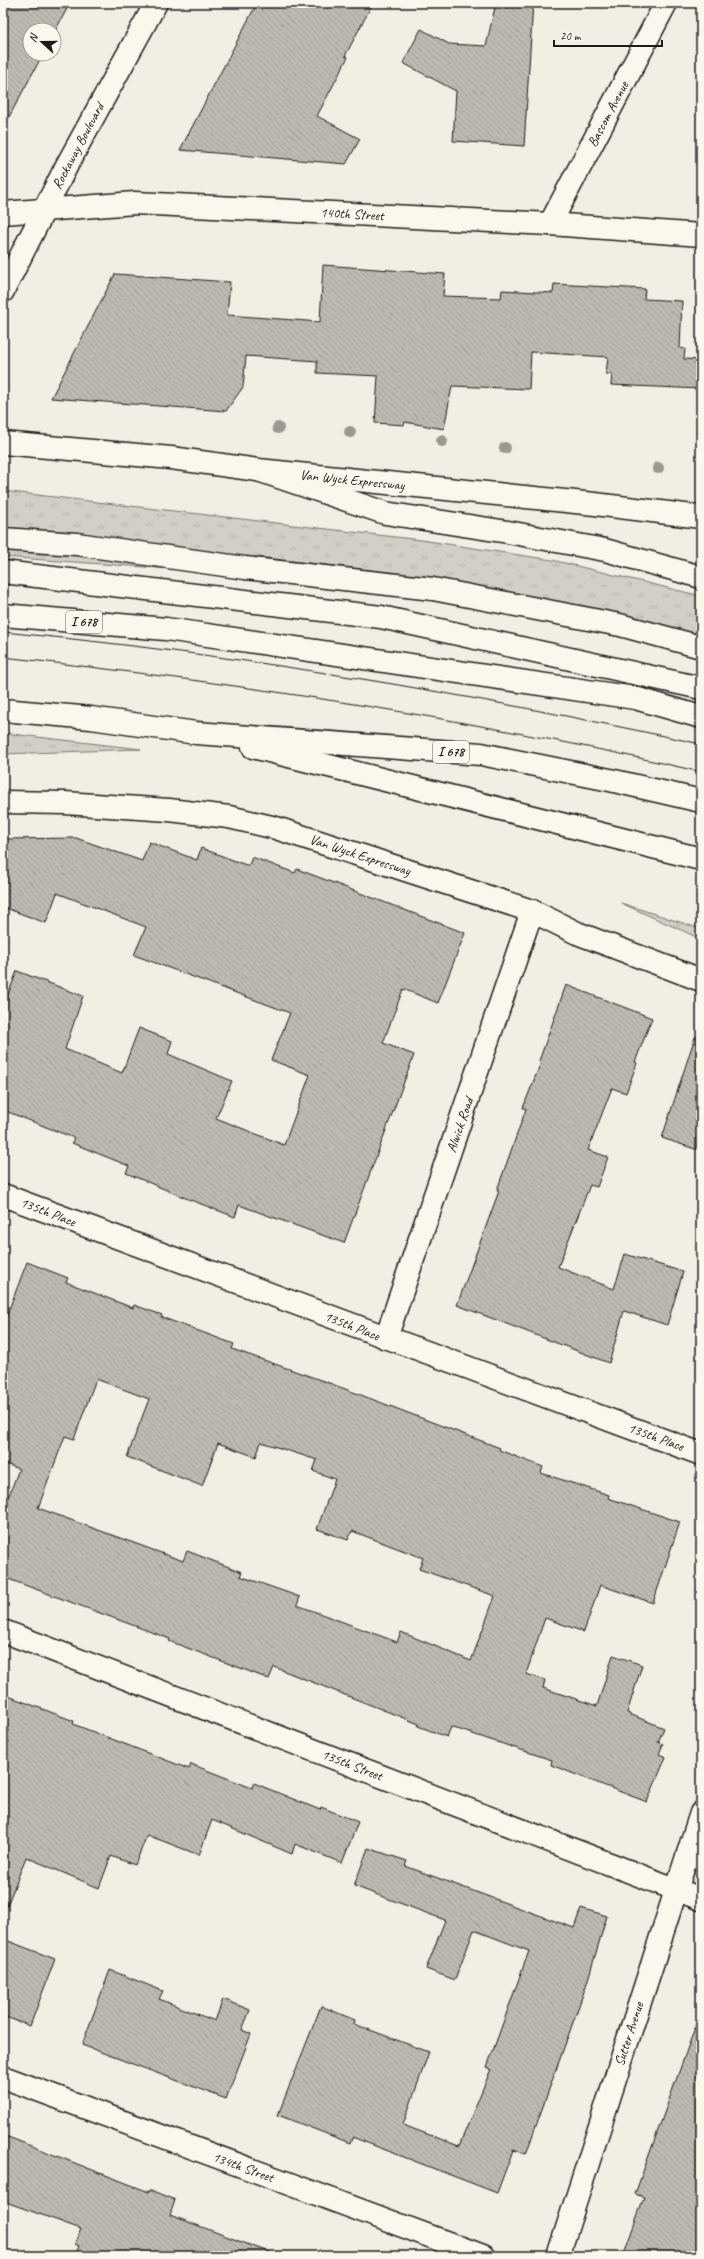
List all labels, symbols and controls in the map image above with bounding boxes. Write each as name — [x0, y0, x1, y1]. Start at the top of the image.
north arrow — [22, 22, 62, 62]
scale bar — [554, 22, 662, 48]
text: 20 m — [560, 28, 582, 44]
text: N — [25, 31, 41, 44]
street label: Bascom Avenue — [584, 77, 633, 150]
street label: Rockaway Boulevard — [48, 98, 109, 192]
street label: 140th Street — [320, 204, 386, 224]
street label: Van Wyck Expressway — [299, 466, 406, 494]
road number: I 678 — [66, 611, 102, 633]
road number: I 678 — [433, 741, 469, 763]
street label: Van Wyck Expressway — [308, 831, 414, 880]
street label: Alwick Road — [443, 1093, 478, 1155]
street label: 135th Place — [18, 1194, 79, 1231]
street label: 135th Place — [322, 1308, 383, 1345]
street label: 135th Place — [626, 1419, 687, 1455]
street label: 135th Street — [319, 1746, 386, 1785]
street label: Sutter Avenue — [611, 1999, 648, 2068]
street label: 134th Street — [210, 2148, 277, 2186]

